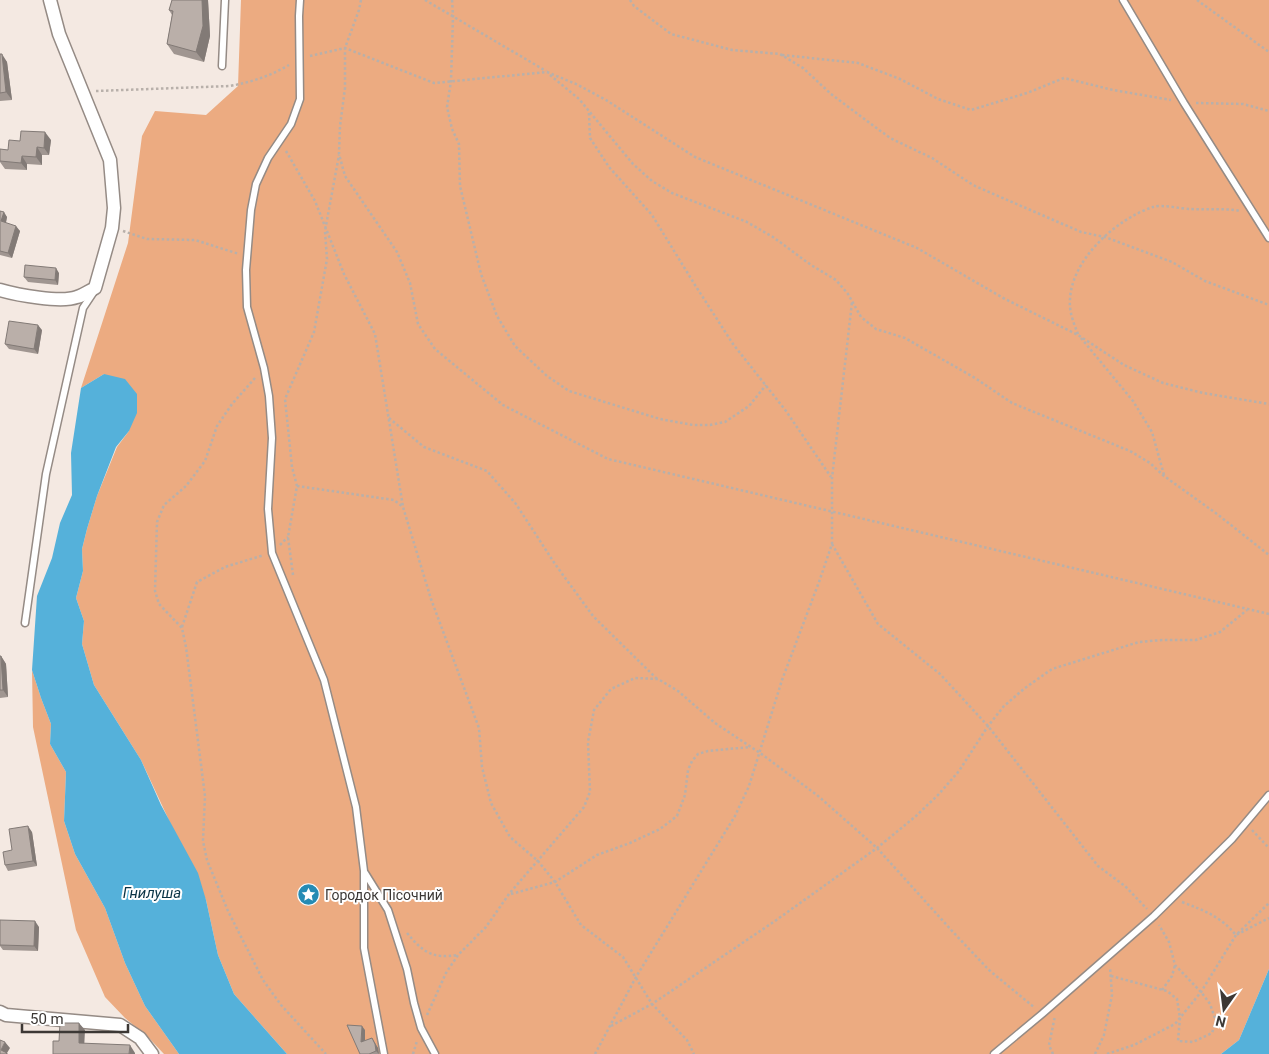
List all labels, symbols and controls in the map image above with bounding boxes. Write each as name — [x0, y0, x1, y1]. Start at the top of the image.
place icon: Городок Пісочний — [297, 883, 321, 907]
water label: Гнилуша — [123, 884, 181, 902]
place label: Городок Пісочний — [325, 887, 443, 903]
north arrow — [1199, 984, 1249, 1034]
scale bar — [22, 1002, 129, 1034]
text: 50 m — [30, 1010, 64, 1028]
text: N — [1214, 1013, 1228, 1031]

